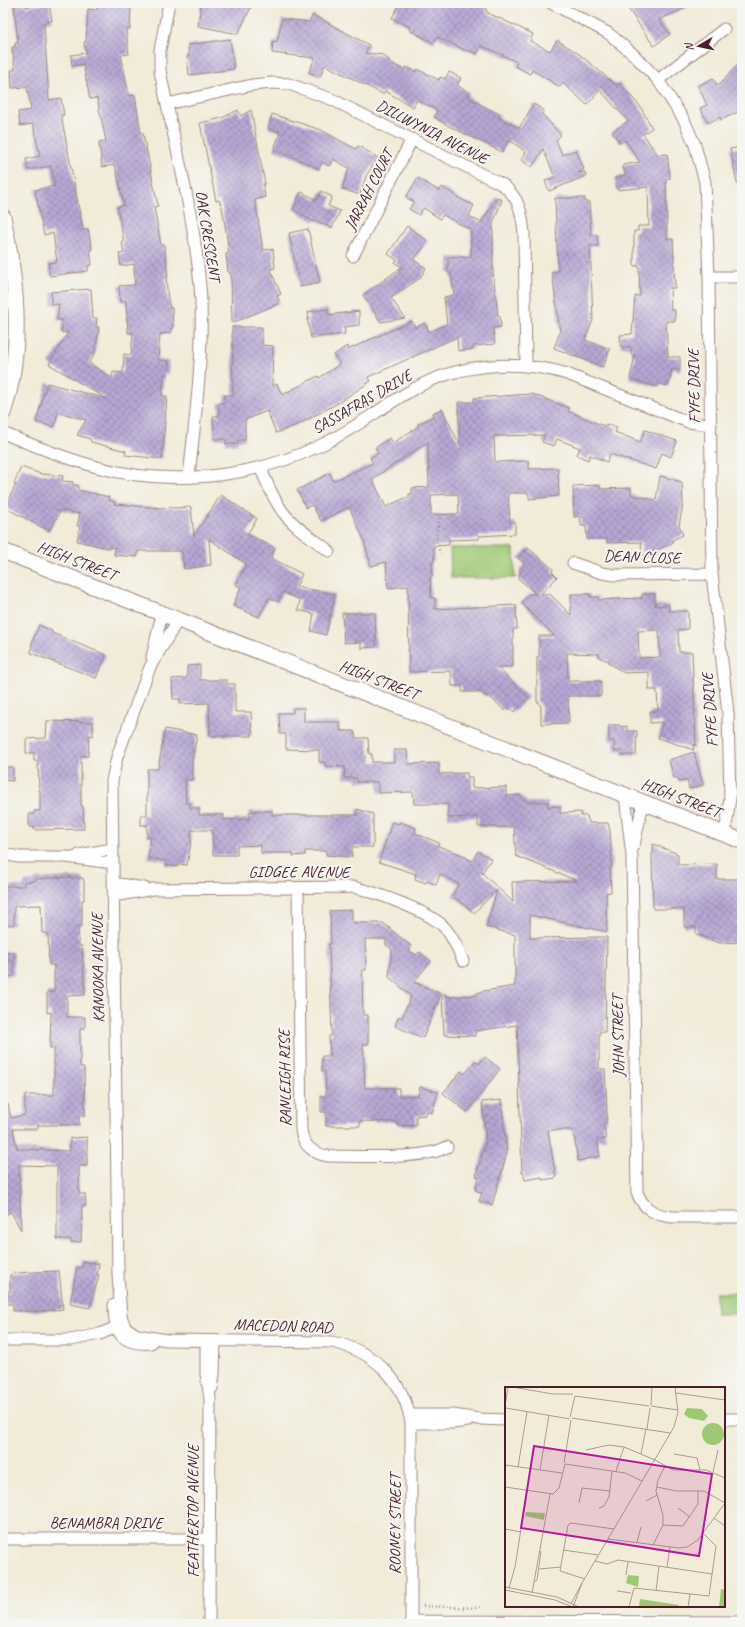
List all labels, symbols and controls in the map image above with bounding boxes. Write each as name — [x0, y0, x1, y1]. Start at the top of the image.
north arrow — [679, 26, 719, 66]
text: N — [681, 41, 697, 52]
street label: DILLWYNIA AVENUE — [373, 95, 494, 170]
street label: JARRAH COURT — [340, 143, 399, 234]
street label: OAK CRESCENT — [191, 189, 226, 286]
street label: FYFE DRIVE — [683, 346, 705, 423]
street label: SASSAFRAS DRIVE — [309, 364, 417, 439]
street label: HIGH STREET — [35, 537, 123, 587]
street label: DEAN CLOSE — [603, 546, 683, 568]
street label: HIGH STREET — [337, 656, 425, 706]
street label: FYFE DRIVE — [697, 670, 723, 748]
street label: HIGH STREET — [639, 774, 727, 824]
street label: GIDGEE AVENUE — [249, 862, 352, 882]
street label: KANOOKA AVENUE — [87, 911, 109, 1023]
street label: JOHN STREET — [607, 991, 629, 1078]
street label: RANLEIGH RISE — [274, 1027, 296, 1127]
street label: MACEDON ROAD — [233, 1314, 335, 1338]
inset map — [505, 1387, 725, 1607]
street label: FEATHERTOP AVENUE — [183, 1442, 203, 1577]
street label: ROONEY STREET — [385, 1470, 405, 1574]
street label: BENAMBRA DRIVE — [49, 1513, 165, 1533]

